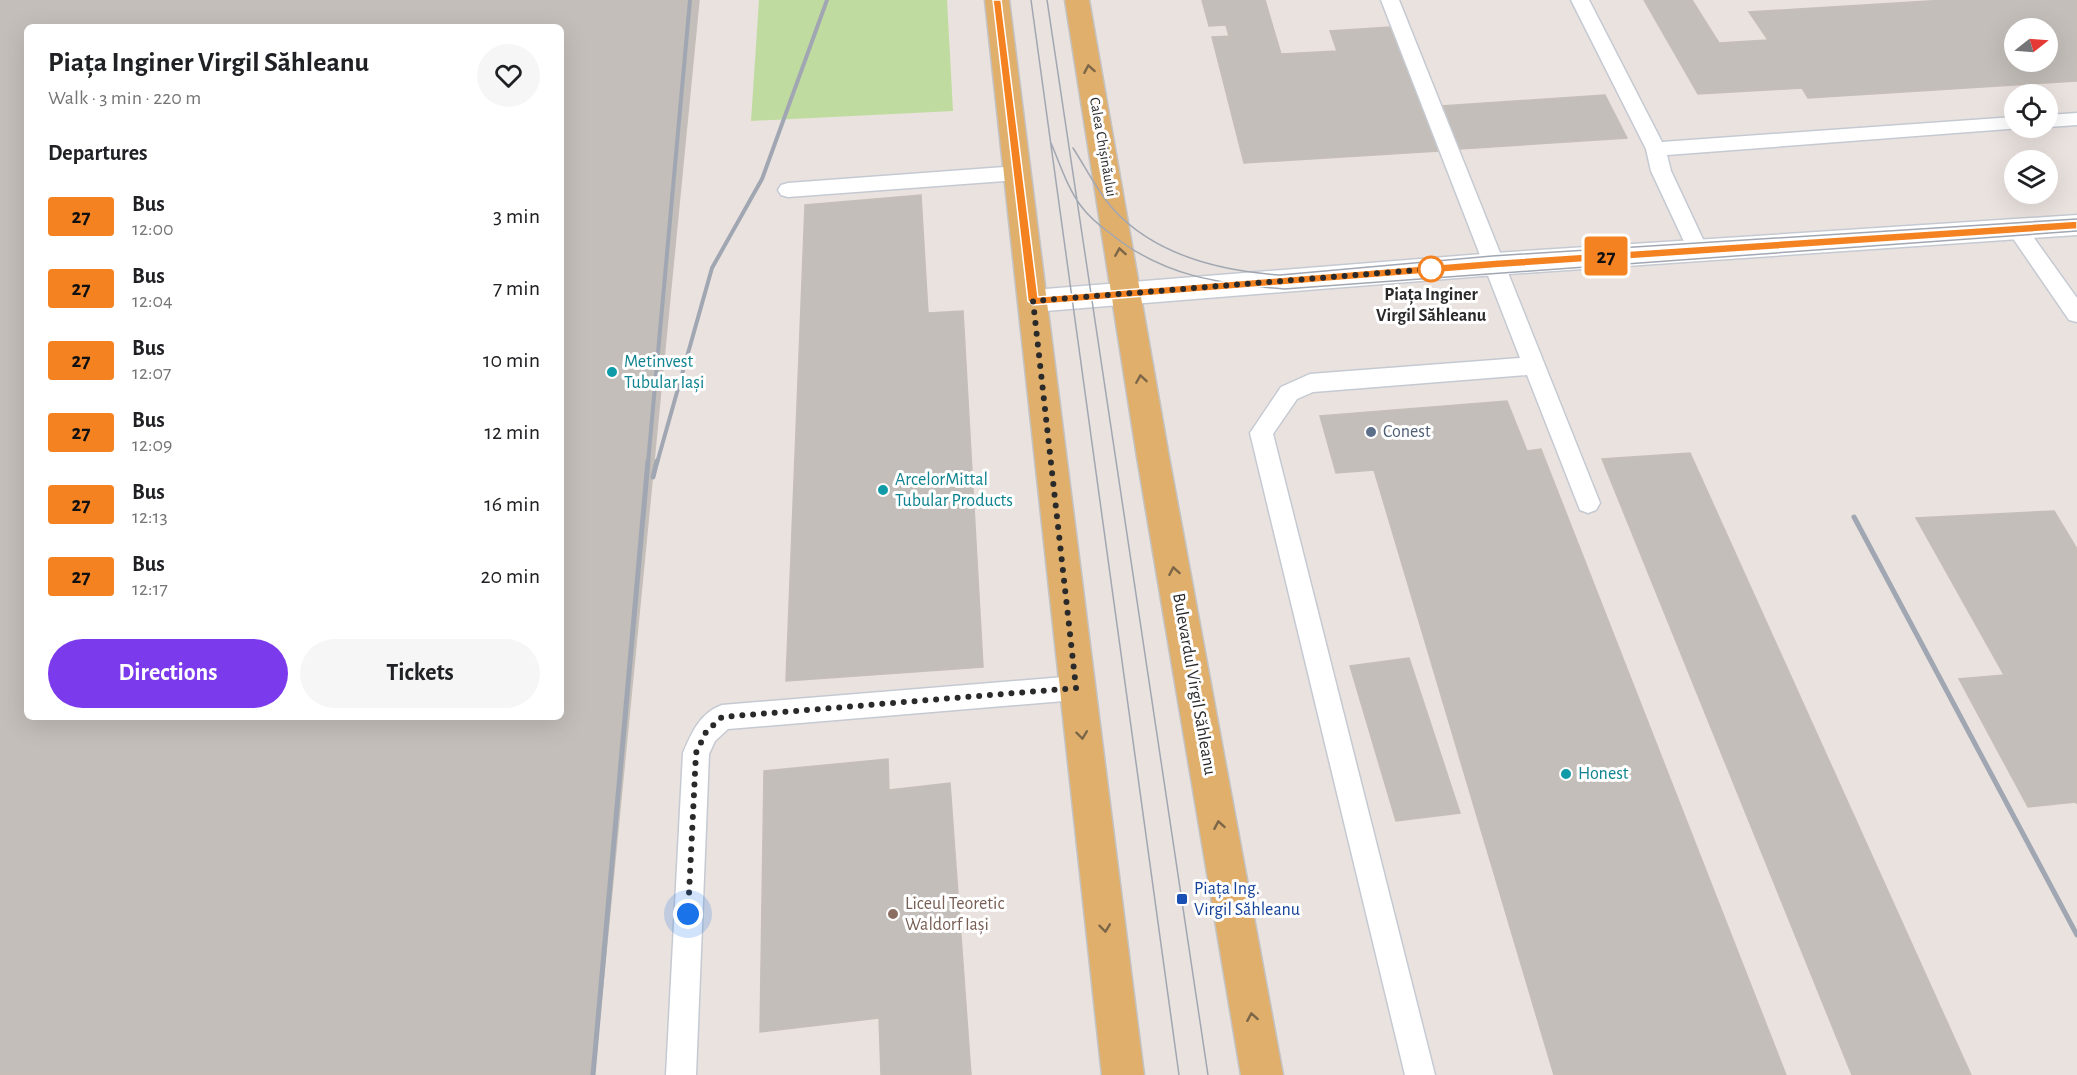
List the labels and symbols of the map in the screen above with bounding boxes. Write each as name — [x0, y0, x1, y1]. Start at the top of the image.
north arrow — [2004, 18, 2058, 72]
one-way arrow — [1084, 64, 1096, 74]
street label: Calea Chișinăului — [1086, 96, 1119, 198]
line badge: 27 — [1579, 236, 1633, 276]
one-way arrow — [1115, 247, 1127, 256]
marker: Piața Inginer Virgil Săhleanu — [1418, 256, 1444, 282]
place label: Piața Inginer Virgil Săhleanu — [1376, 286, 1487, 325]
place label: Metinvest Tubular Iași — [624, 353, 704, 393]
marker: Metinvest Tubular Iași — [605, 365, 619, 379]
one-way arrow — [1135, 374, 1147, 384]
place label: Conest — [1383, 423, 1431, 441]
marker: Conest — [1364, 425, 1378, 439]
place label: ArcelorMittal Tubular Products — [895, 471, 1013, 510]
marker: ArcelorMittal Tubular Products — [876, 483, 890, 497]
one-way arrow — [1168, 566, 1181, 576]
street label: Bulevardul Virgil Săhleanu — [1169, 591, 1219, 777]
one-way arrow — [1075, 730, 1087, 739]
place label: Honest — [1578, 765, 1629, 783]
marker: Honest — [1559, 767, 1573, 781]
one-way arrow — [1214, 820, 1226, 830]
place label: Piața Ing. Virgil Săhleanu — [1194, 880, 1300, 919]
marker: Piața Ing. Virgil Săhleanu — [1175, 892, 1189, 906]
place label: Liceul Teoretic Waldorf Iași — [905, 895, 1004, 935]
your location — [673, 899, 703, 929]
marker: Liceul Teoretic Waldorf Iași — [886, 907, 900, 921]
one-way arrow — [1098, 924, 1111, 933]
one-way arrow — [1246, 1013, 1259, 1023]

